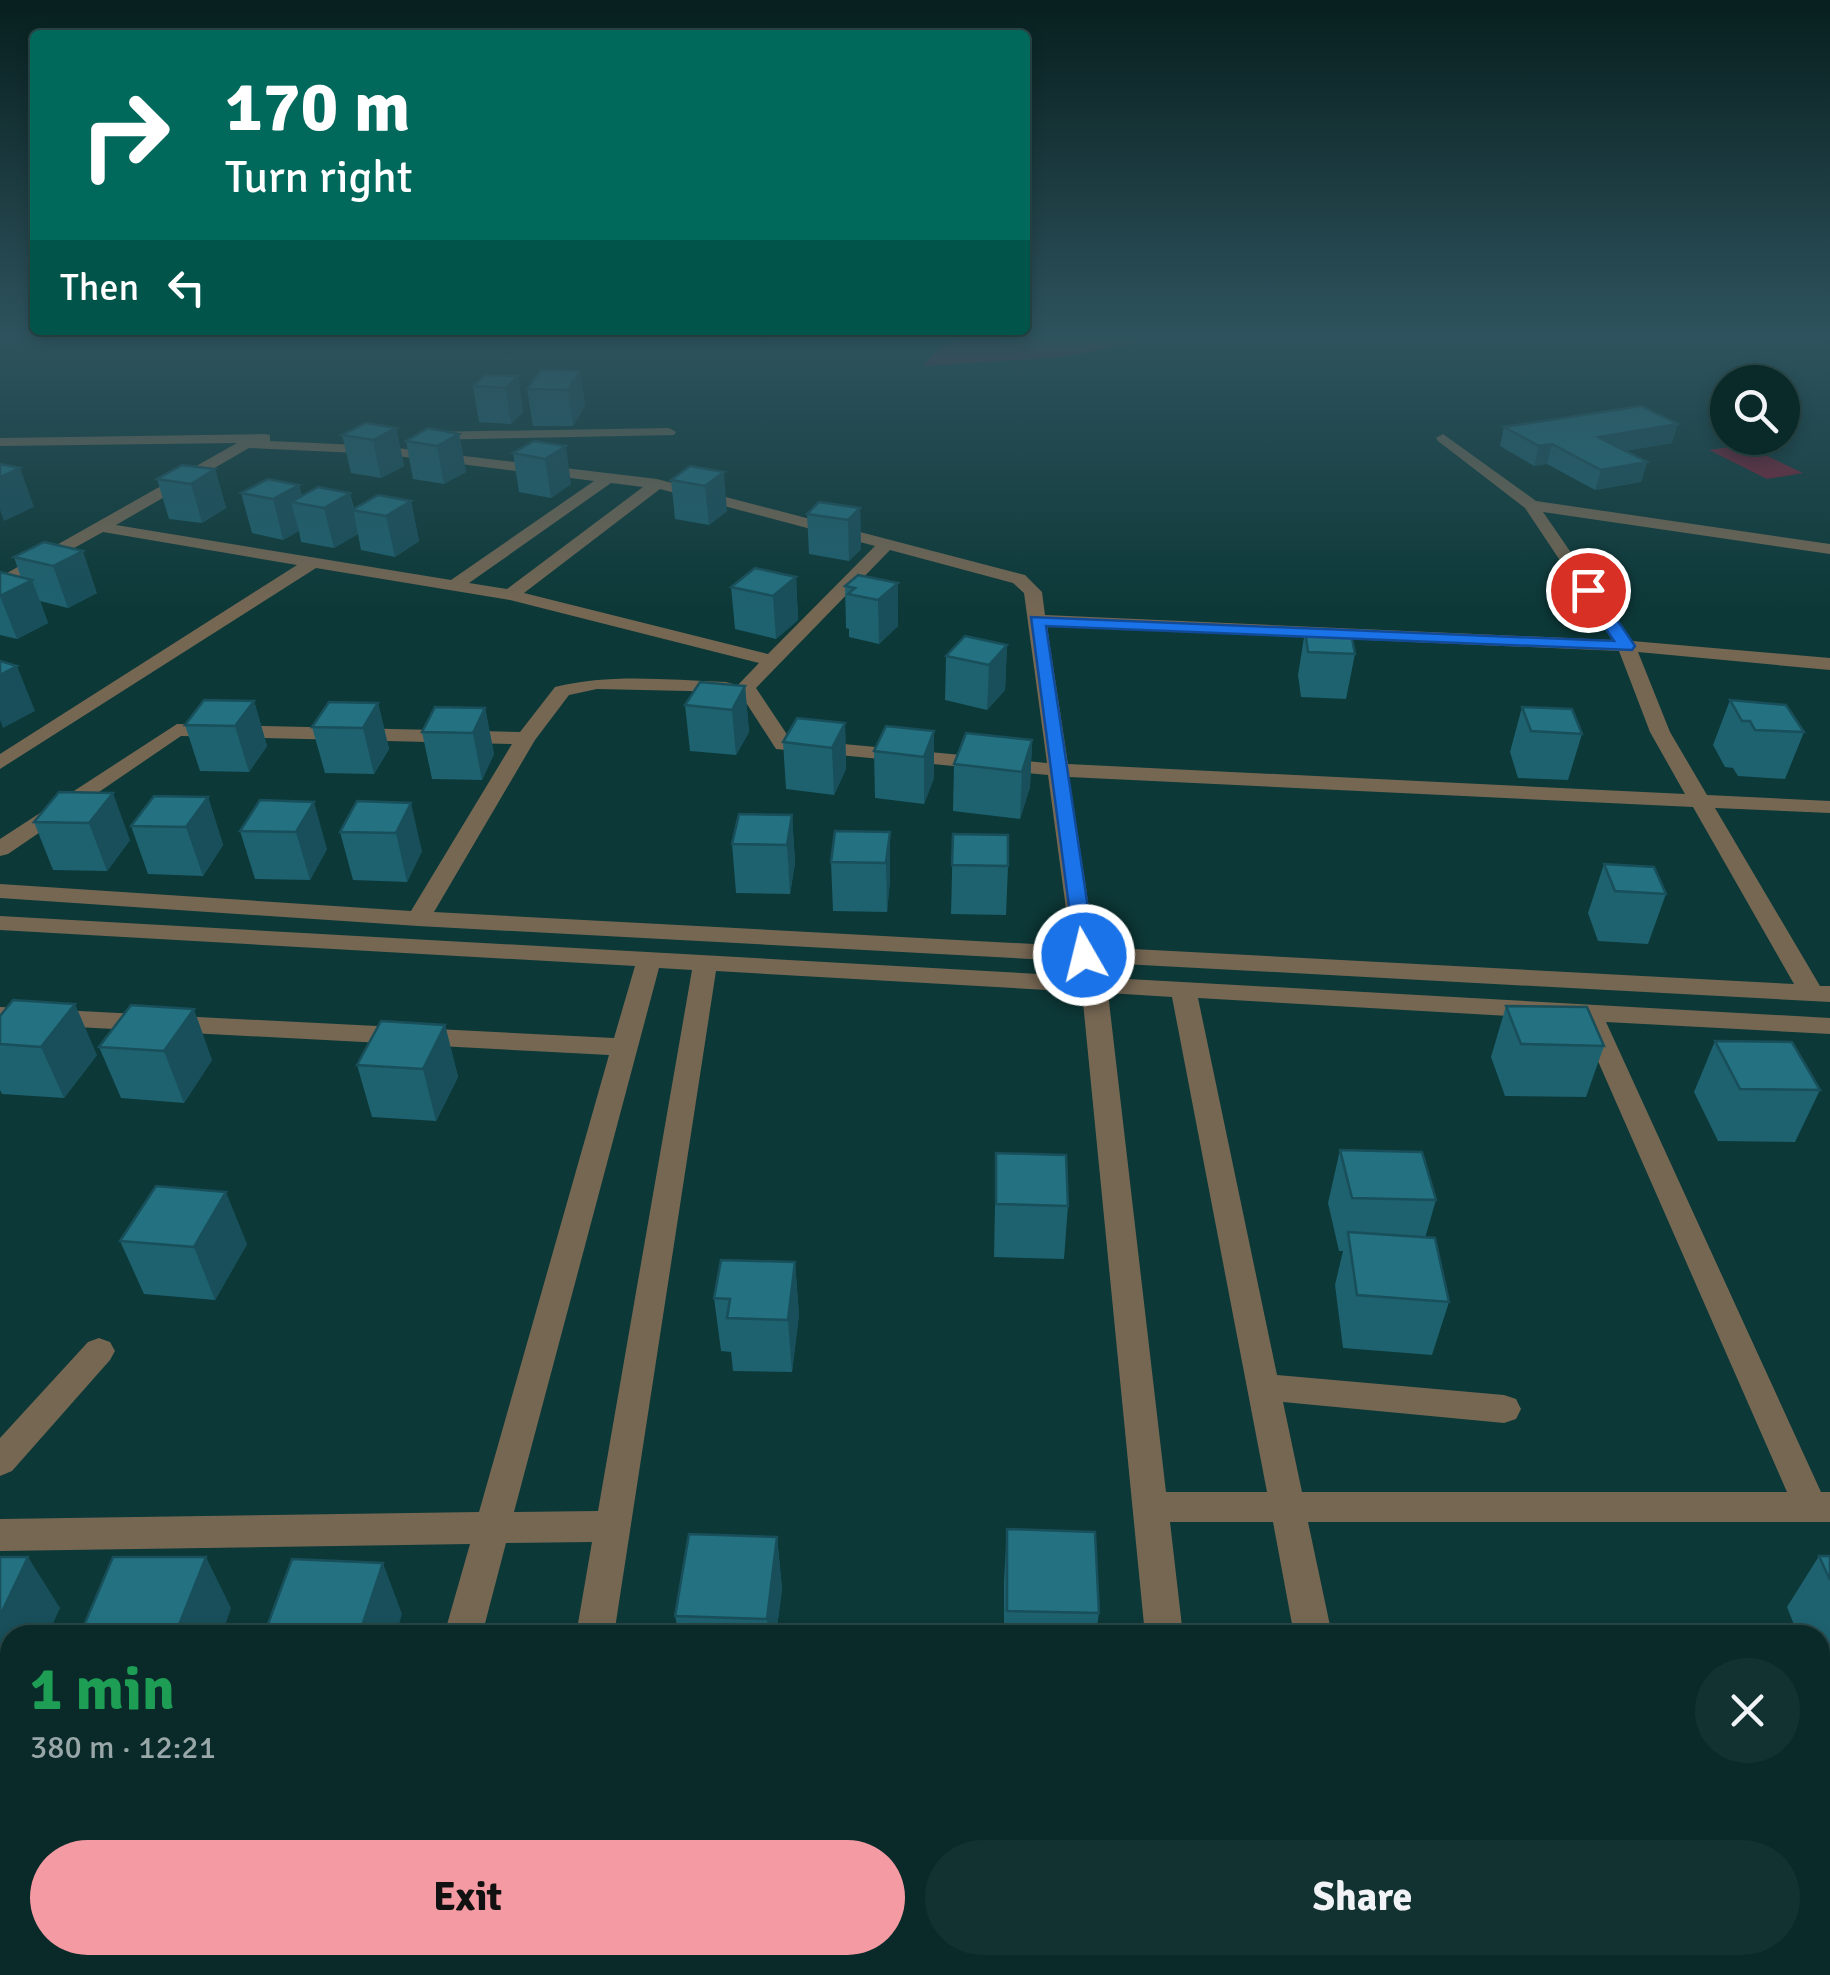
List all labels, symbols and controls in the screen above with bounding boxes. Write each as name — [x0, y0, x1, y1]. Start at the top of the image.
text: 170 m — [225, 64, 410, 150]
icon: right — [60, 70, 190, 200]
text: Turn right — [225, 150, 413, 205]
icon: left — [159, 260, 214, 315]
text: Then — [60, 264, 139, 311]
map controls — [1710, 365, 1800, 455]
button: search — [1710, 365, 1800, 455]
pin — [1546, 548, 1631, 633]
icon: arrive — [1561, 563, 1616, 618]
position arrow — [1032, 903, 1136, 1007]
text: 1 min — [30, 1653, 175, 1727]
button: close — [1695, 1658, 1800, 1763]
text: 380 m · 12:21 — [30, 1728, 216, 1767]
button: Exit — [30, 1840, 905, 1955]
button: Share — [925, 1840, 1800, 1955]

